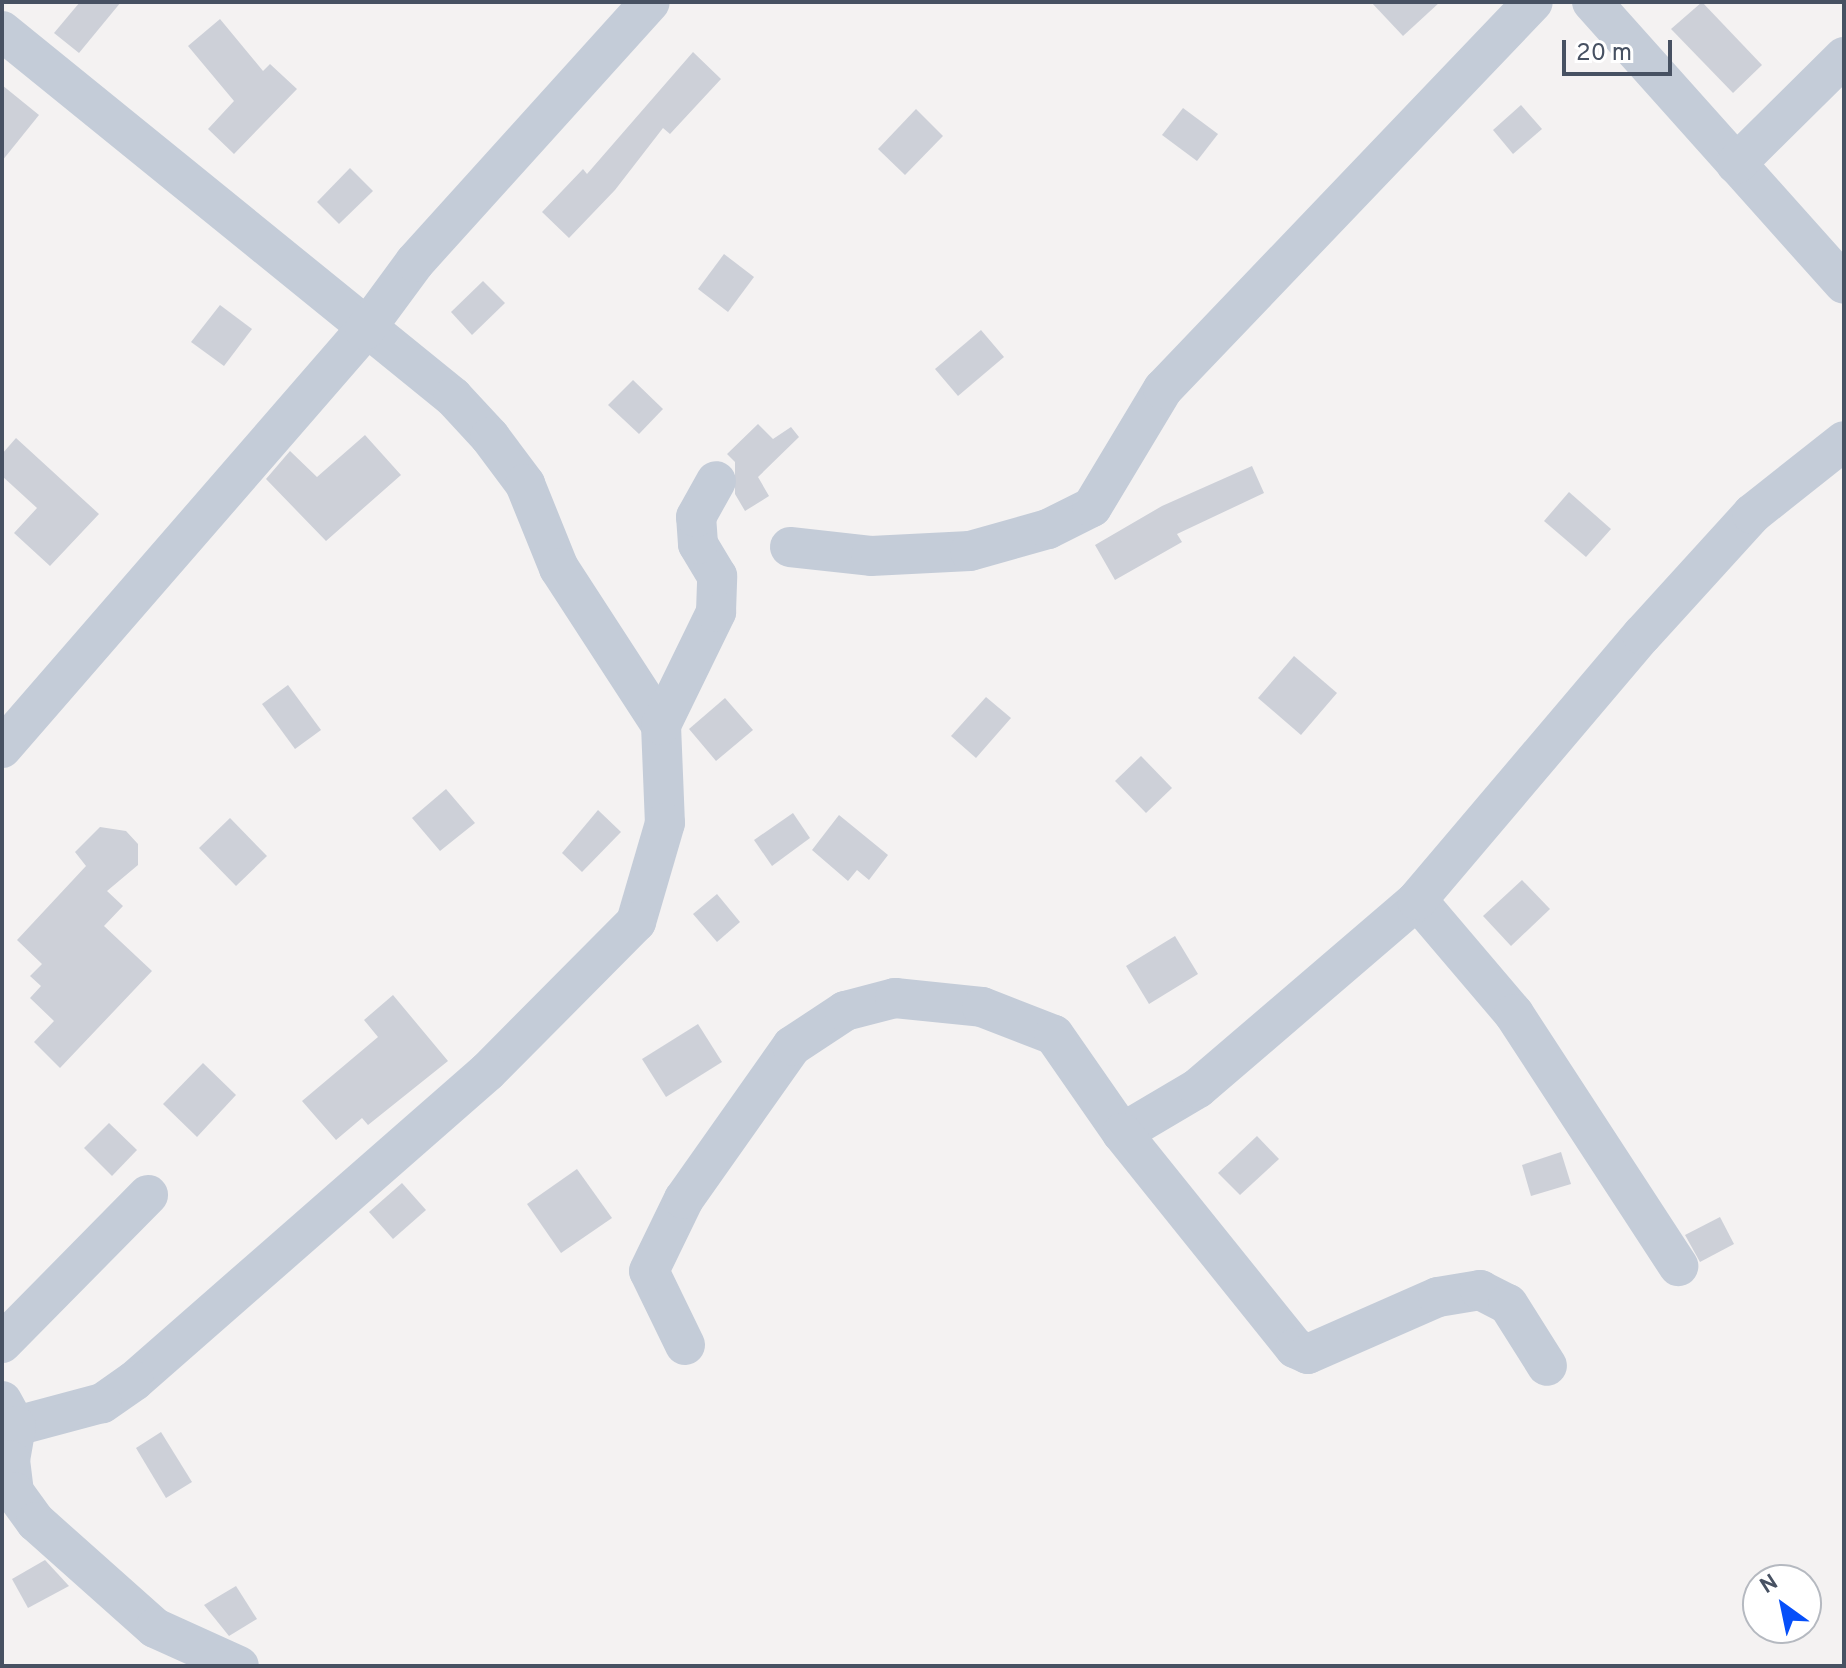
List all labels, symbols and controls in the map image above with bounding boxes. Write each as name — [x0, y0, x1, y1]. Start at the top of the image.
scale bar — [1566, 24, 1676, 74]
text: 20 m — [1576, 39, 1632, 69]
north arrow — [1742, 1564, 1822, 1644]
text: N — [1756, 1570, 1784, 1601]

